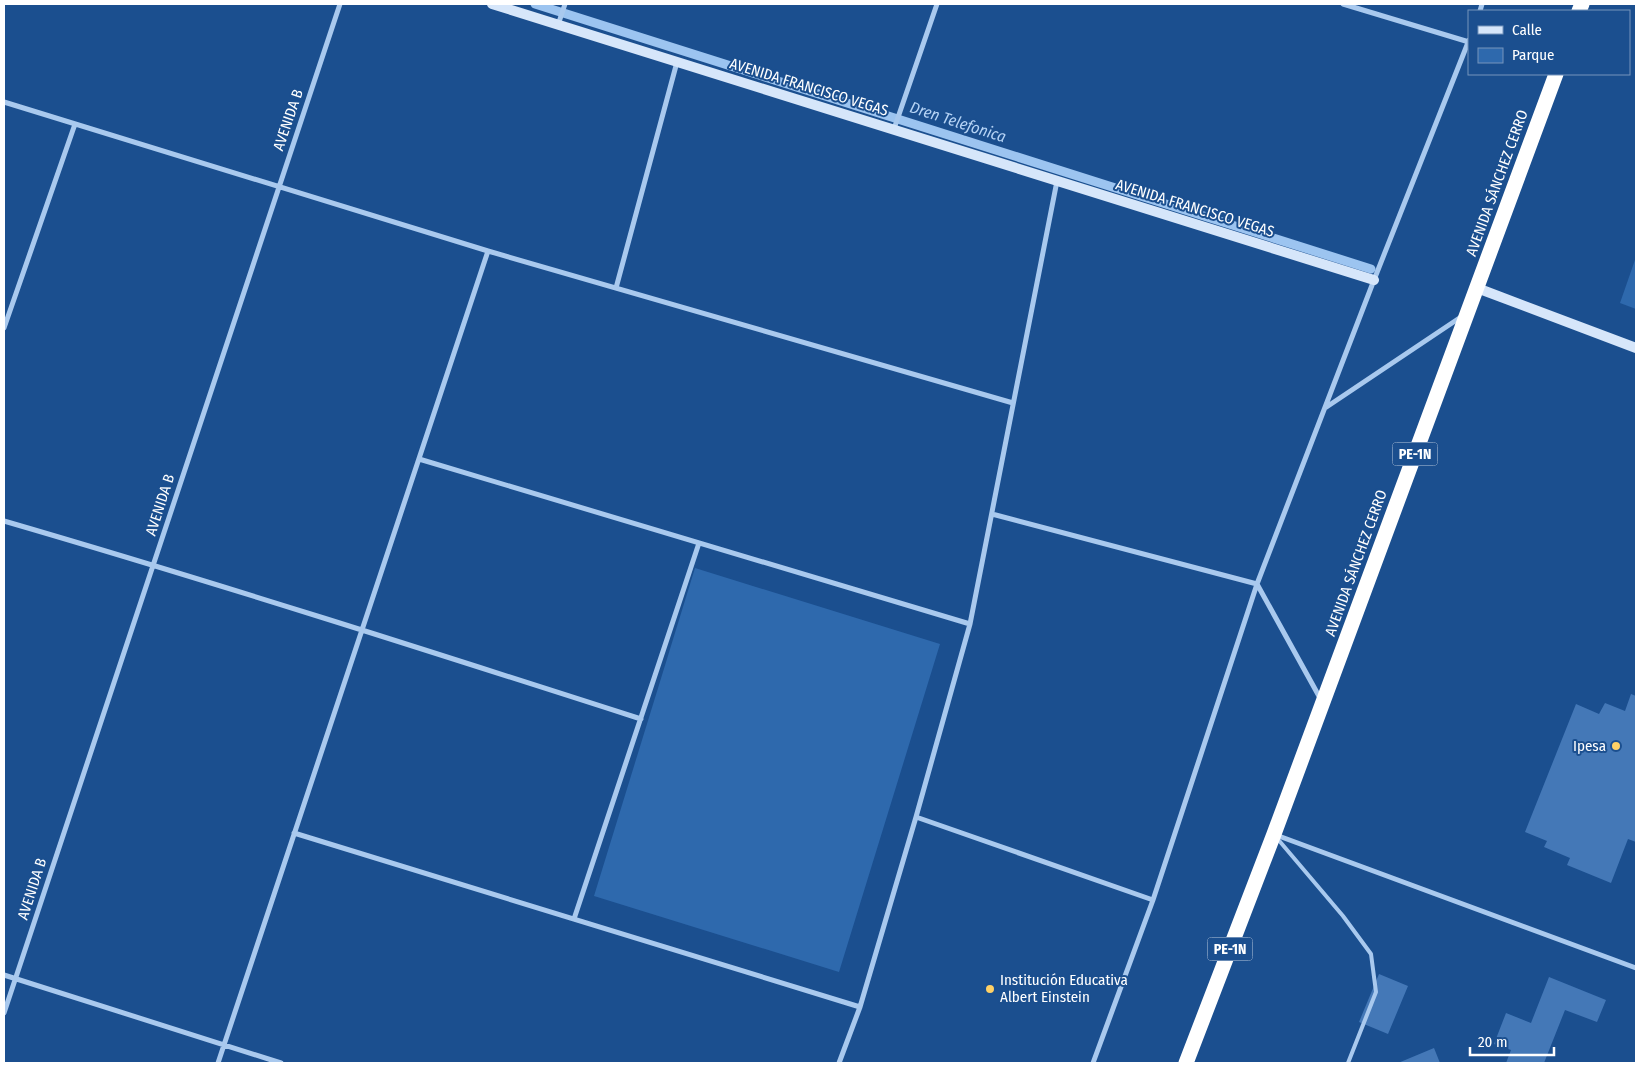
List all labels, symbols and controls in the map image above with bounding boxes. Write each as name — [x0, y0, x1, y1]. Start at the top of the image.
legend — [1468, 10, 1630, 75]
text: Calle — [1512, 21, 1542, 39]
text: Parque — [1512, 46, 1555, 64]
street label: AVENIDA FRANCISCO VEGAS — [728, 54, 890, 120]
street label: AVENIDA B — [269, 87, 307, 153]
water label: Dren Telefonica — [907, 98, 1009, 146]
street label: AVENIDA SÁNCHEZ CERRO — [1462, 107, 1532, 259]
street label: AVENIDA FRANCISCO VEGAS — [1114, 175, 1276, 241]
road number: PE-1N — [1392, 442, 1438, 466]
street label: AVENIDA B — [142, 472, 178, 538]
street label: AVENIDA SÁNCHEZ CERRO — [1321, 487, 1391, 639]
place label: Ipesa — [1573, 737, 1606, 755]
marker: Ipesa — [1610, 740, 1622, 752]
street label: AVENIDA B — [14, 856, 50, 922]
road number: PE-1N — [1208, 938, 1252, 961]
place label: Institución Educativa Albert Einstein — [1000, 971, 1128, 1006]
marker: Institución Educativa Albert Einstein — [984, 983, 996, 995]
scale bar — [1470, 1024, 1554, 1056]
text: 20 m — [1478, 1033, 1508, 1051]

